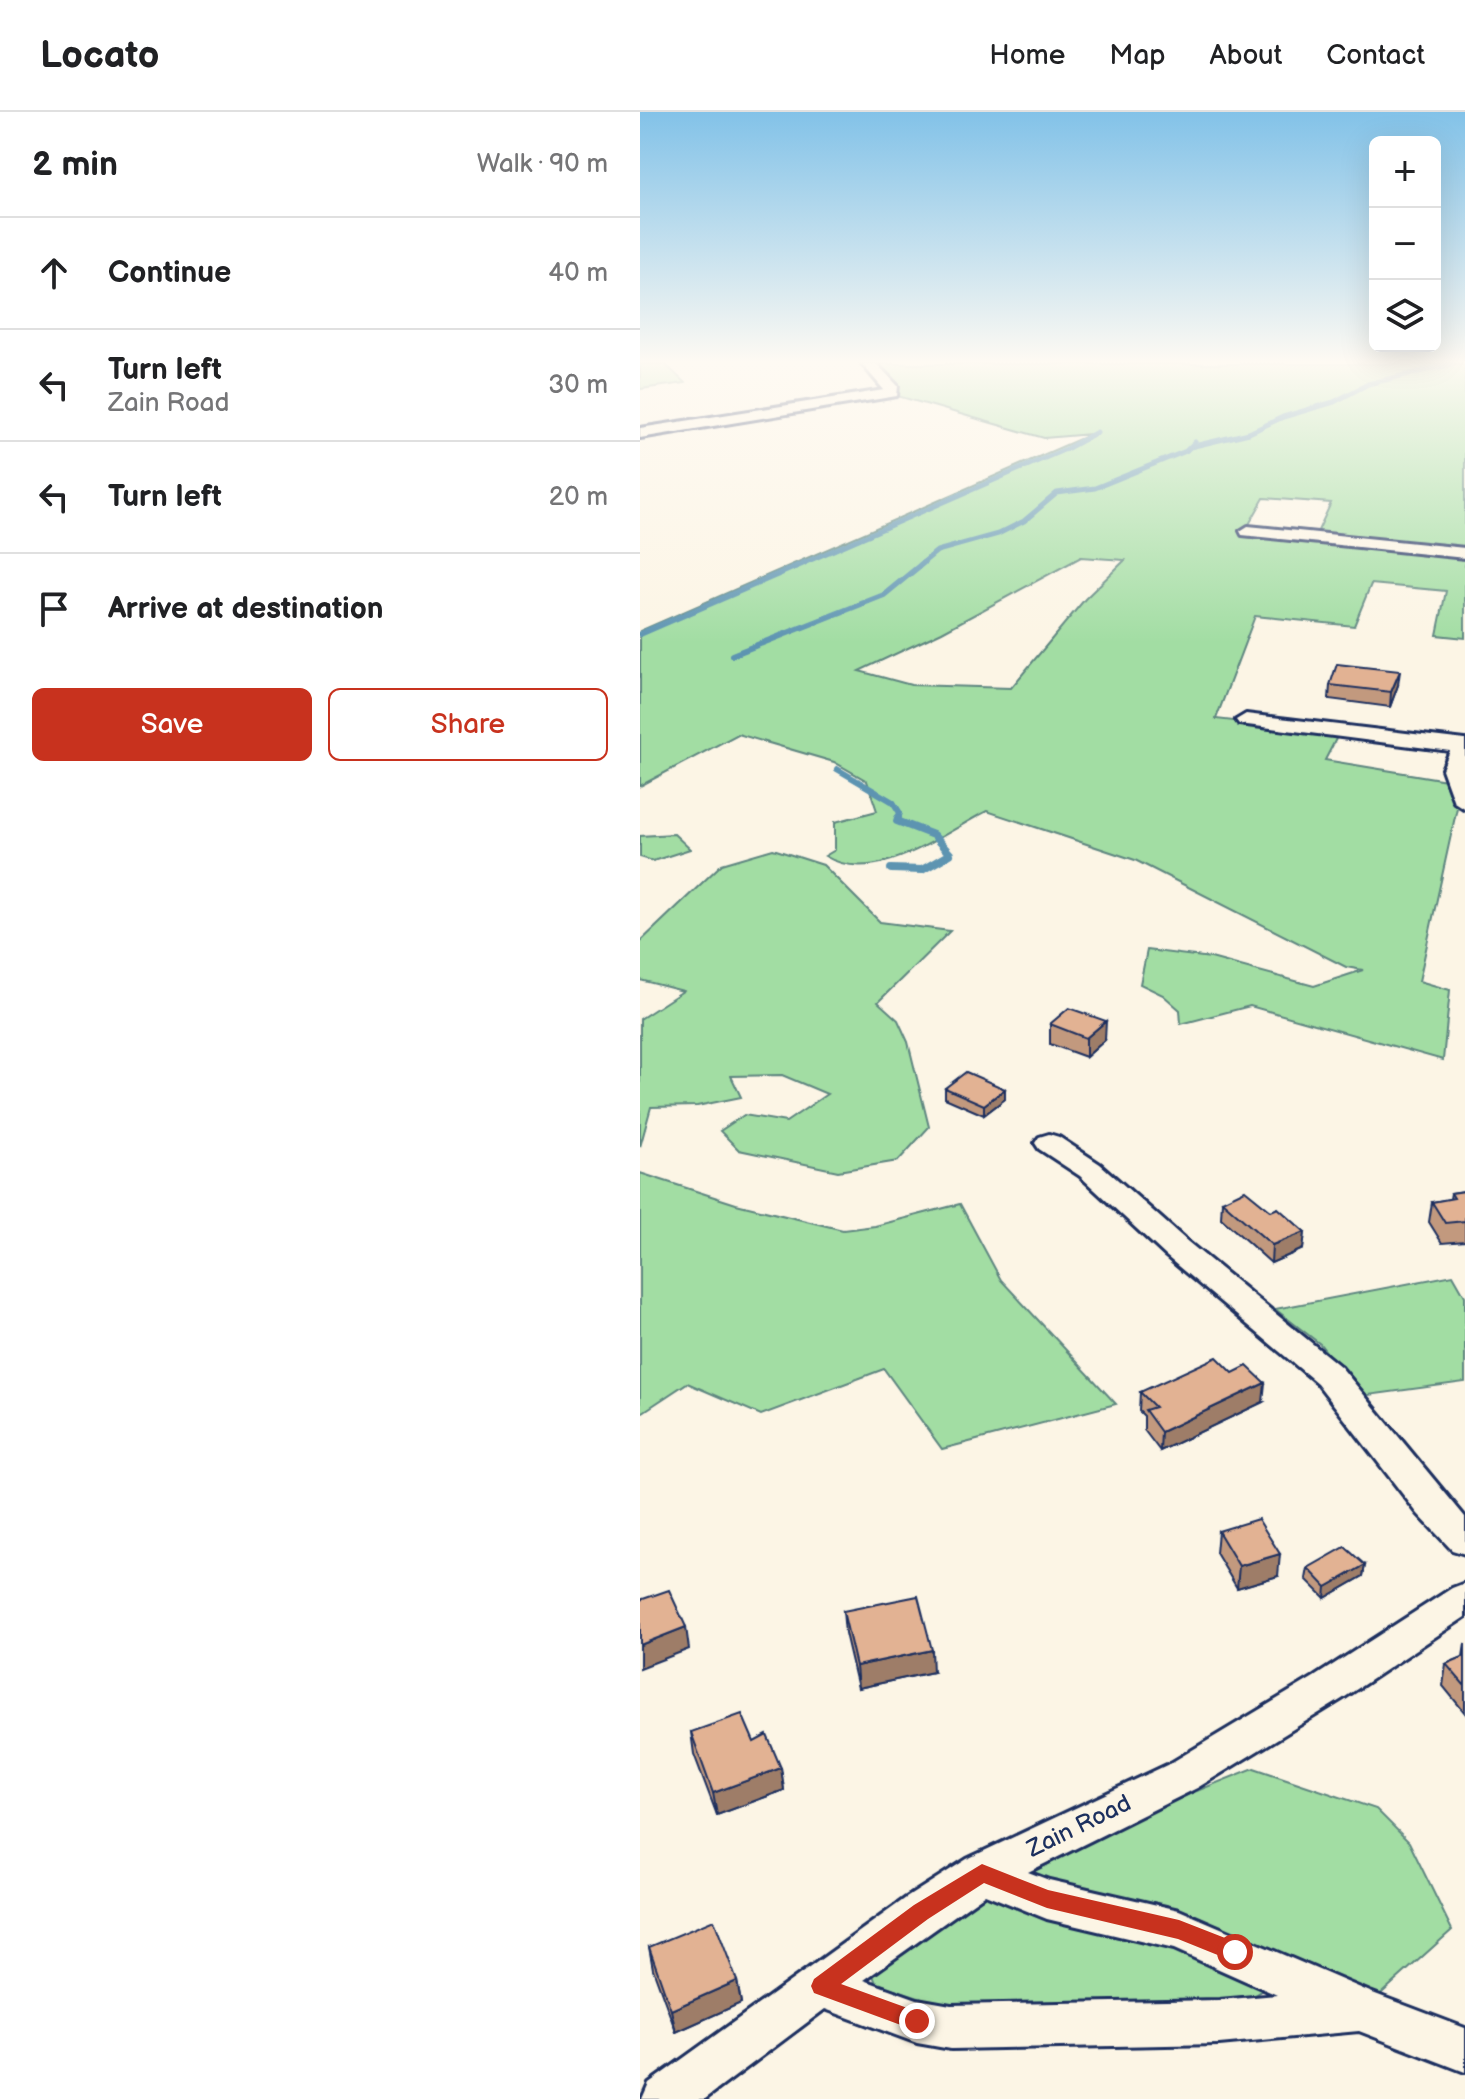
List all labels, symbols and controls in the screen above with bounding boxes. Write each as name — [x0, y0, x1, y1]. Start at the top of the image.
text: Locato — [40, 33, 159, 78]
text: Home — [989, 39, 1065, 72]
text: Map — [1109, 39, 1166, 72]
text: About — [1210, 39, 1282, 72]
text: Contact — [1326, 39, 1425, 72]
map controls — [1369, 136, 1441, 352]
button: + — [1369, 136, 1441, 208]
text: 2 min — [32, 144, 118, 185]
text: Walk · 90 m — [477, 149, 608, 180]
button: − — [1369, 208, 1441, 280]
icon: ahead — [32, 251, 76, 295]
text: Continue — [108, 255, 231, 291]
text: 40 m — [548, 258, 608, 289]
button: layers — [1369, 280, 1441, 352]
text: Turn left — [108, 352, 222, 388]
icon: left — [32, 363, 76, 407]
text: 30 m — [548, 370, 608, 401]
text: Zain Road — [108, 388, 229, 419]
icon: left — [32, 475, 76, 519]
text: Turn left — [108, 479, 222, 515]
text: 20 m — [549, 482, 608, 513]
icon: arrive — [32, 587, 76, 631]
text: Arrive at destination — [108, 591, 384, 627]
button: Save — [32, 688, 312, 761]
button: Share — [328, 688, 608, 761]
street label: Zain Road — [1021, 1788, 1136, 1864]
route start — [1217, 1934, 1253, 1970]
route end — [899, 2003, 935, 2039]

